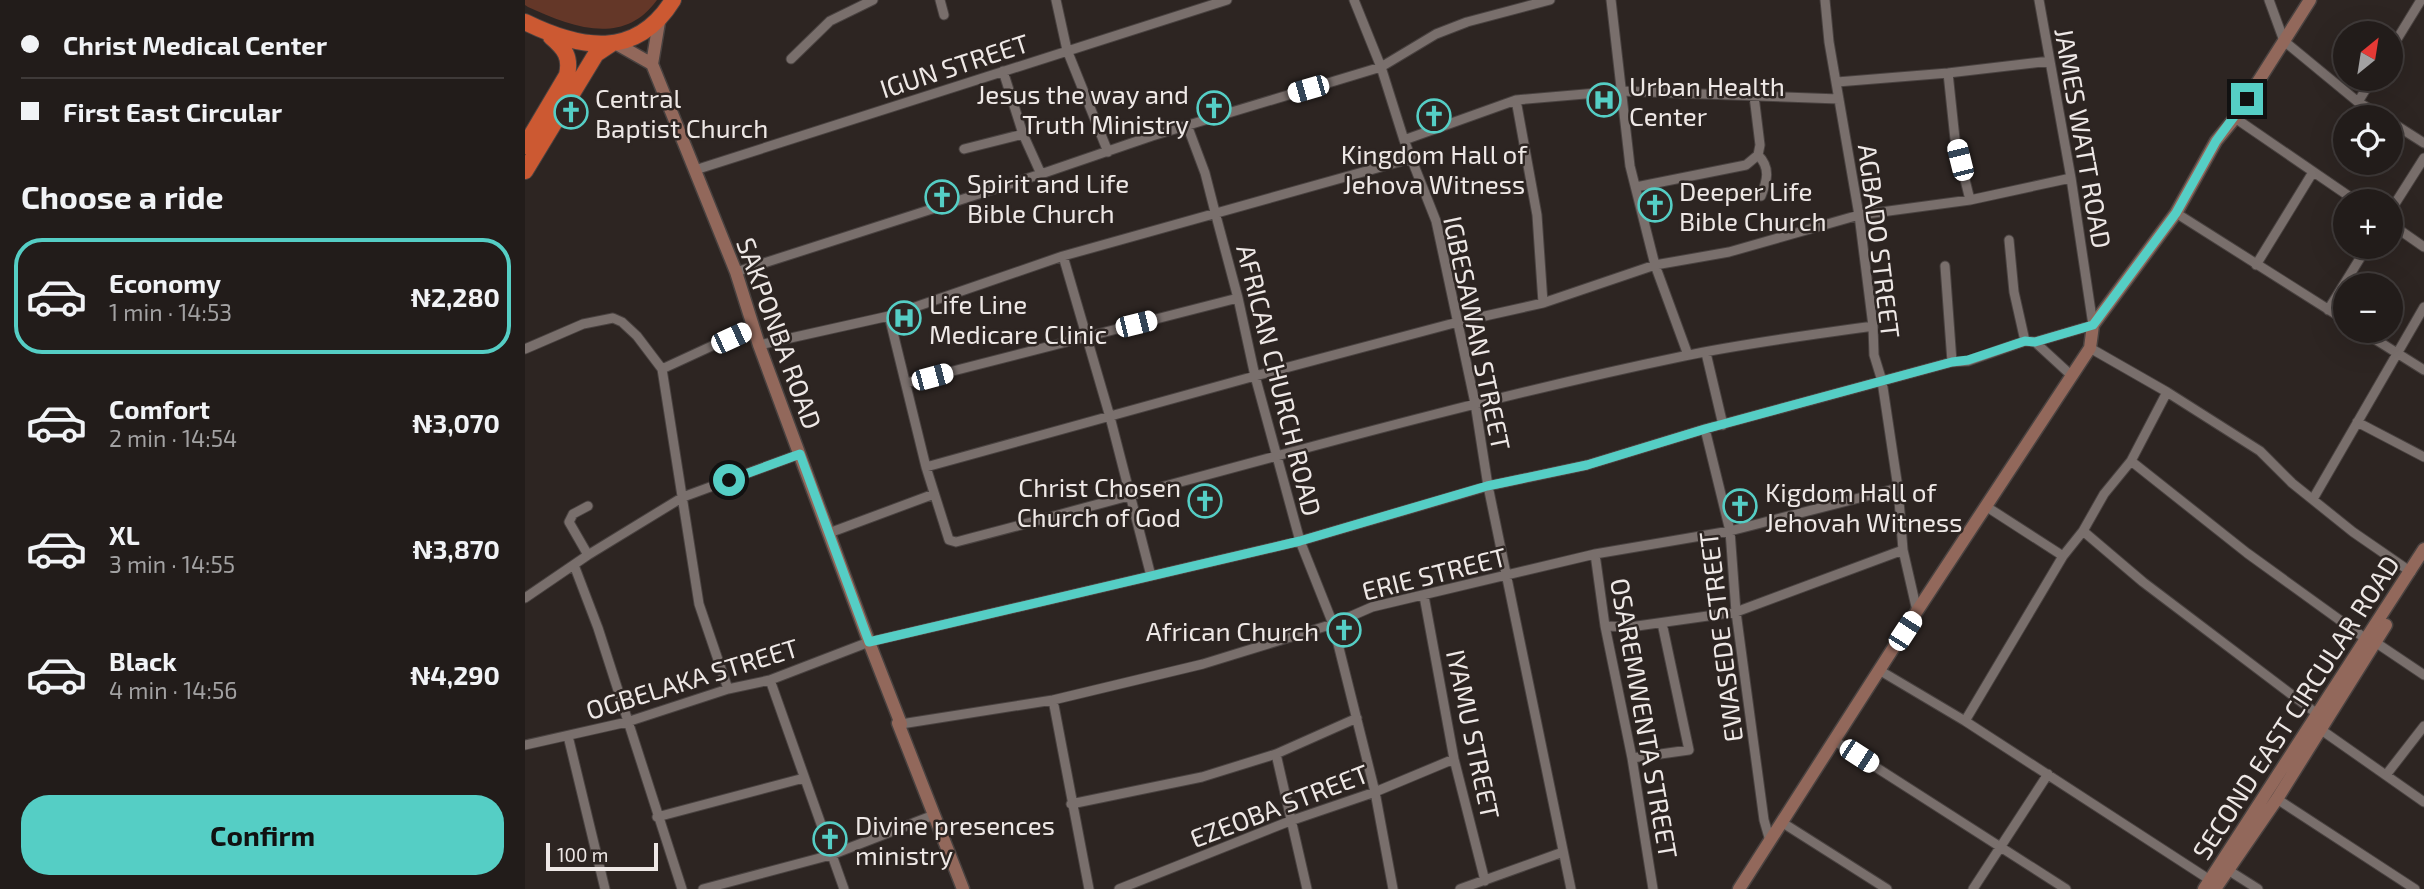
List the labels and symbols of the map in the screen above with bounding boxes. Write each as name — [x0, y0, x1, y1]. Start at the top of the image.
north arrow — [2333, 21, 2403, 91]
street label: JAMES WATT ROAD — [2049, 25, 2119, 251]
street label: IGUN STREET — [876, 26, 1032, 104]
place label: Urban Health Center — [1629, 70, 1785, 131]
car — [1285, 73, 1332, 105]
place label: Jesus the way and Truth Ministry — [977, 78, 1189, 139]
hospital icon: Urban Health Center — [1585, 81, 1623, 119]
place label: Central Baptist Church — [595, 82, 768, 143]
route end — [2231, 83, 2263, 115]
church icon: Jesus the way and Truth Ministry — [1195, 89, 1233, 127]
church icon: Central Baptist Church — [552, 93, 590, 131]
church icon: Kingdom Hall of Jehova Witness — [1415, 97, 1453, 135]
car — [1945, 137, 1976, 183]
place label: Kingdom Hall of Jehova Witness — [1341, 138, 1528, 199]
street label: AGBADO STREET — [1853, 142, 1907, 340]
place label: Spirit and Life Bible Church — [967, 167, 1129, 228]
place label: Deeper Life Bible Church — [1679, 175, 1827, 236]
church icon: Spirit and Life Bible Church — [923, 178, 961, 216]
church icon: Deeper Life Bible Church — [1636, 186, 1674, 224]
street label: IGBESAWAN STREET — [1438, 213, 1518, 453]
street label: SAKPONBA ROAD — [731, 233, 829, 433]
street label: AFRICAN CHURCH ROAD — [1231, 241, 1329, 519]
place label: Life Line Medicare Clinic — [929, 288, 1107, 349]
hospital icon: Life Line Medicare Clinic — [885, 299, 923, 337]
car — [1114, 309, 1159, 339]
car — [708, 320, 755, 356]
car — [909, 361, 956, 393]
route start — [713, 464, 745, 496]
place label: Christ Chosen Church of God — [1017, 471, 1181, 532]
place label: Kigdom Hall of Jehovah Witness — [1765, 476, 1963, 537]
church icon: Christ Chosen Church of God — [1186, 482, 1224, 520]
church icon: Kigdom Hall of Jehovah Witness — [1721, 487, 1759, 525]
street label: EWASEDE STREET — [1692, 530, 1748, 744]
street label: ERIE STREET — [1359, 540, 1509, 606]
street label: SECOND EAST CIRCULAR ROAD — [2185, 549, 2405, 865]
street label: OSAREMWENTA STREET — [1605, 575, 1685, 861]
car — [1885, 608, 1926, 654]
church icon: African Church — [1325, 611, 1363, 649]
place label: African Church — [1146, 615, 1319, 646]
street label: OGBELAKA STREET — [582, 631, 802, 725]
street label: IYAMU STREET — [1441, 647, 1507, 821]
car — [1836, 736, 1883, 776]
street label: EZEOBA STREET — [1185, 757, 1373, 853]
place label: Divine presences ministry — [855, 809, 1055, 870]
church icon: Divine presences ministry — [811, 820, 849, 858]
scale bar — [546, 840, 658, 872]

